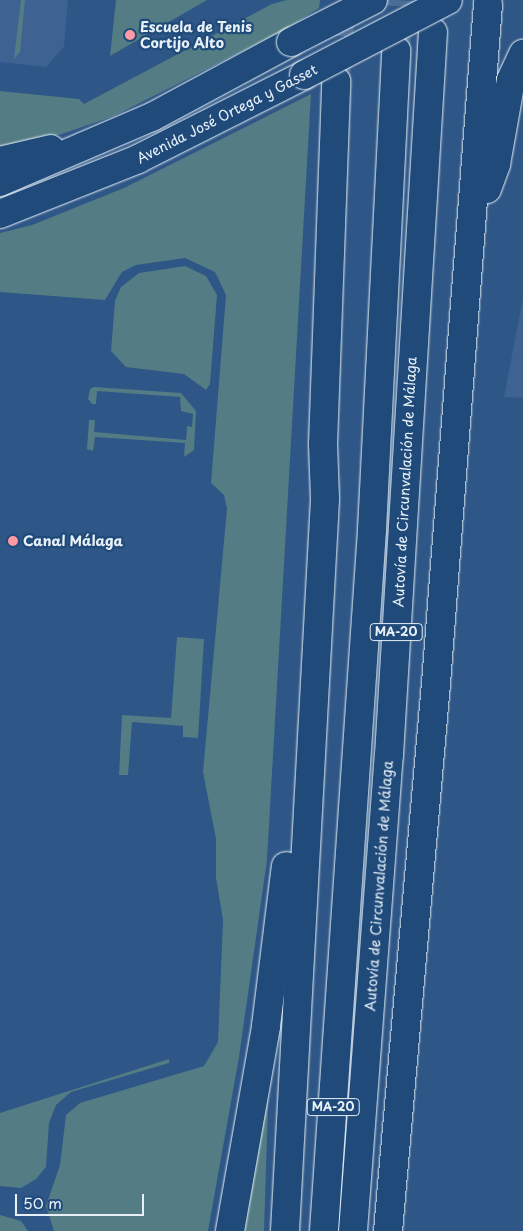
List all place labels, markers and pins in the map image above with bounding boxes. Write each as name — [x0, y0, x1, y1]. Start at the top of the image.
place label: Escuela de Tenis Cortijo Alto — [140, 19, 253, 52]
marker: Escuela de Tenis Cortijo Alto — [124, 29, 136, 41]
place label: Canal Málaga — [23, 533, 124, 549]
marker: Canal Málaga — [7, 535, 19, 547]

